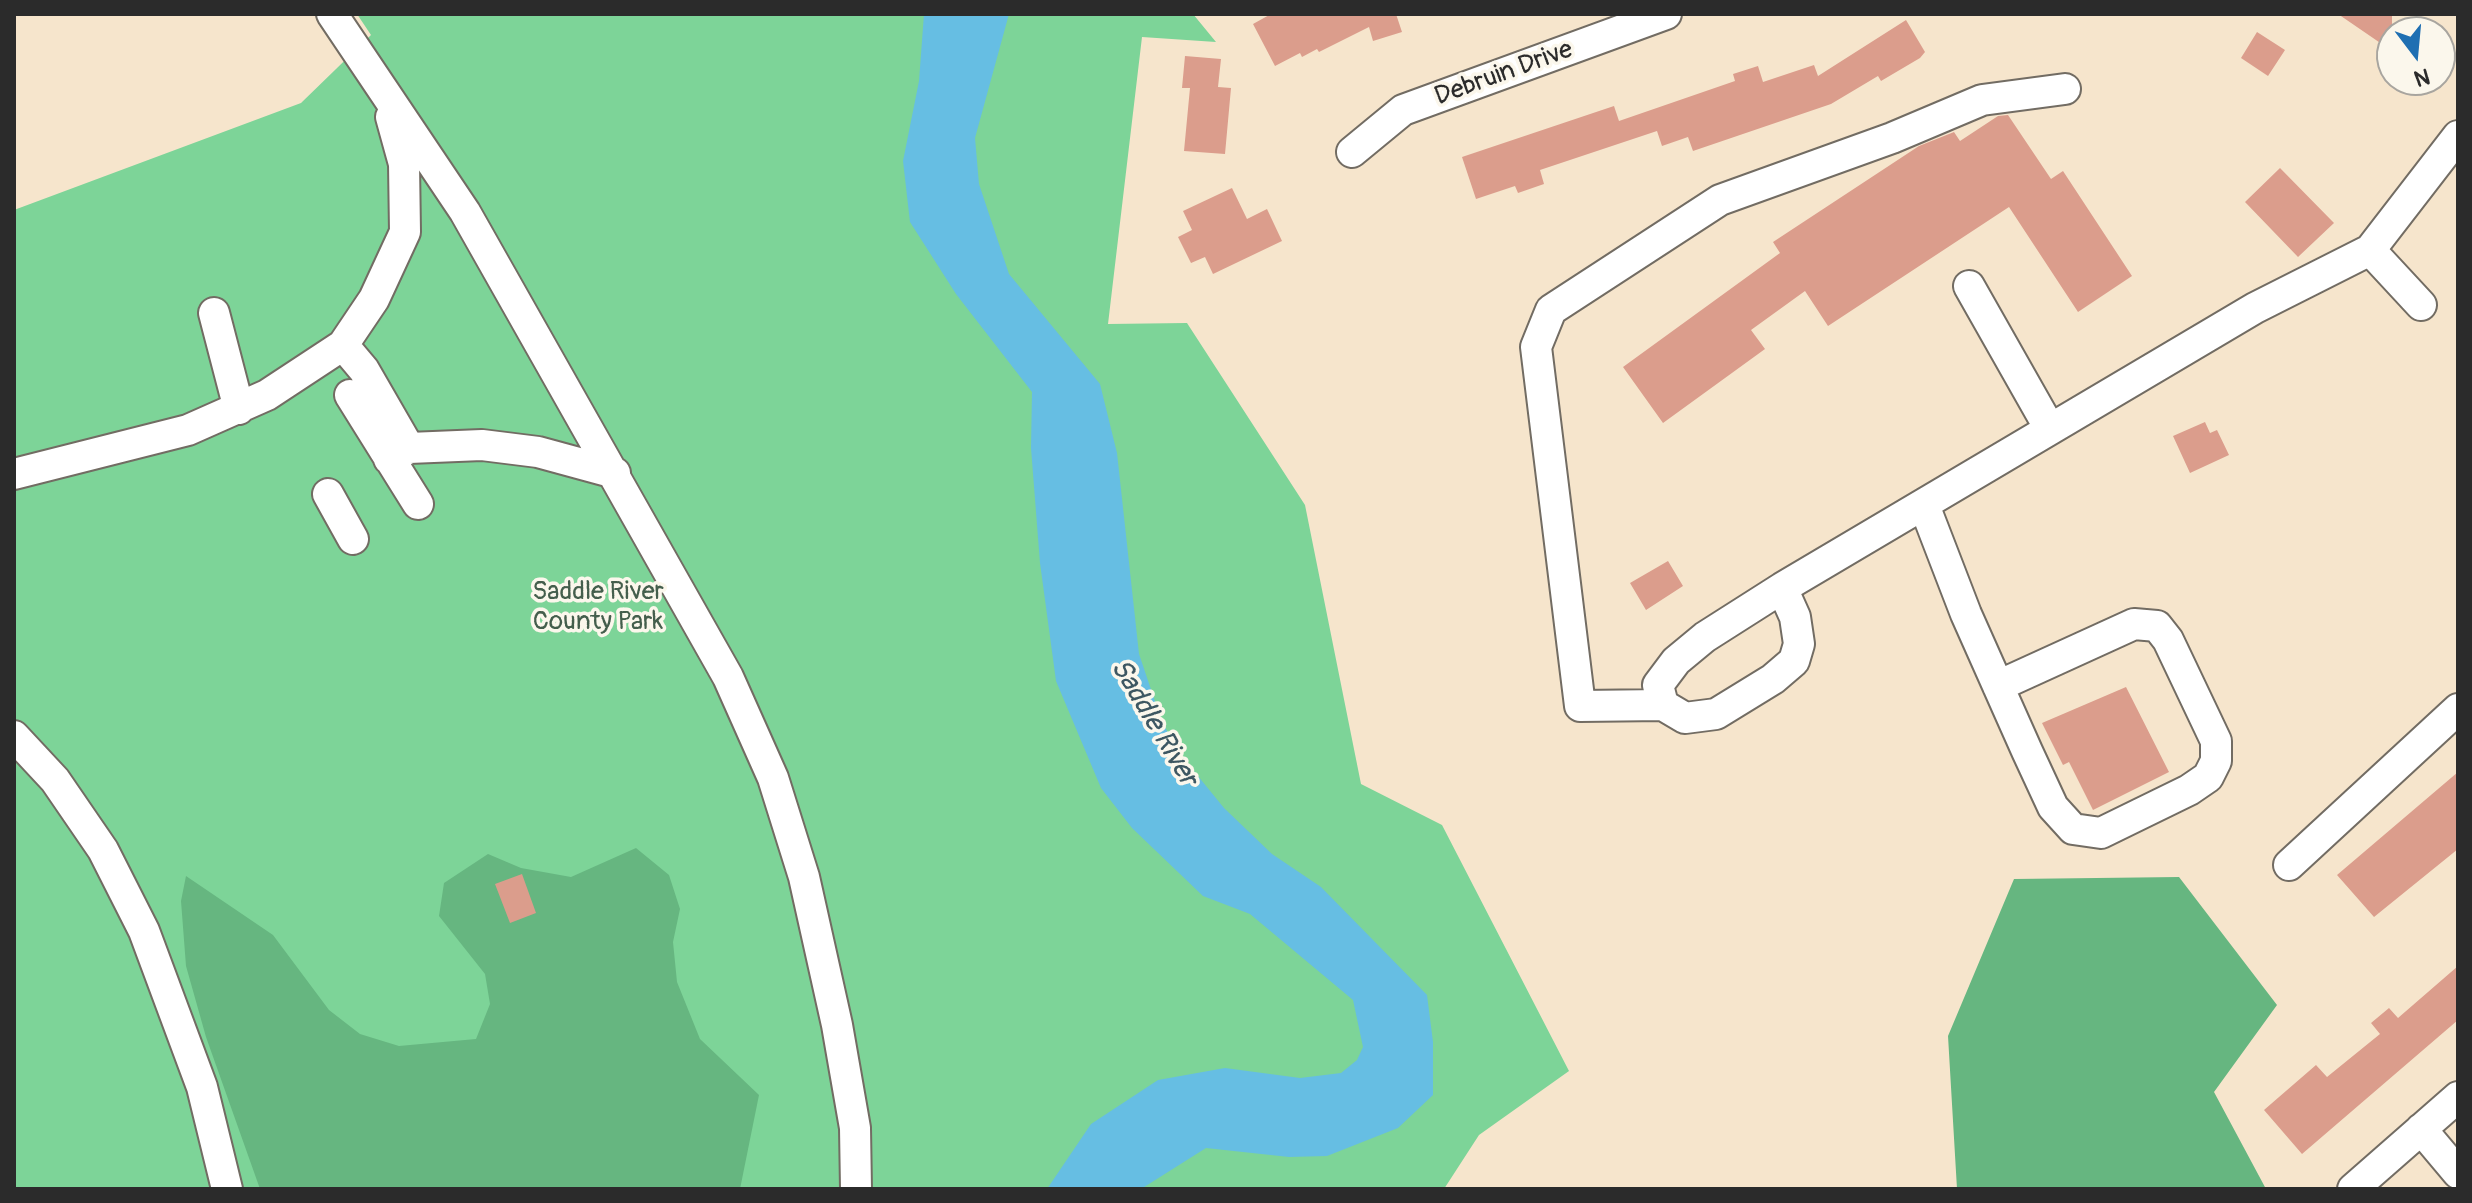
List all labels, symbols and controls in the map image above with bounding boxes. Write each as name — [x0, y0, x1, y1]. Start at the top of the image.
north arrow — [2376, 16, 2456, 96]
street label: Debruin Drive — [1431, 35, 1577, 113]
text: N — [2411, 62, 2433, 93]
park label: Saddle River County Park — [532, 576, 664, 638]
water label: Saddle River — [1102, 654, 1204, 792]

